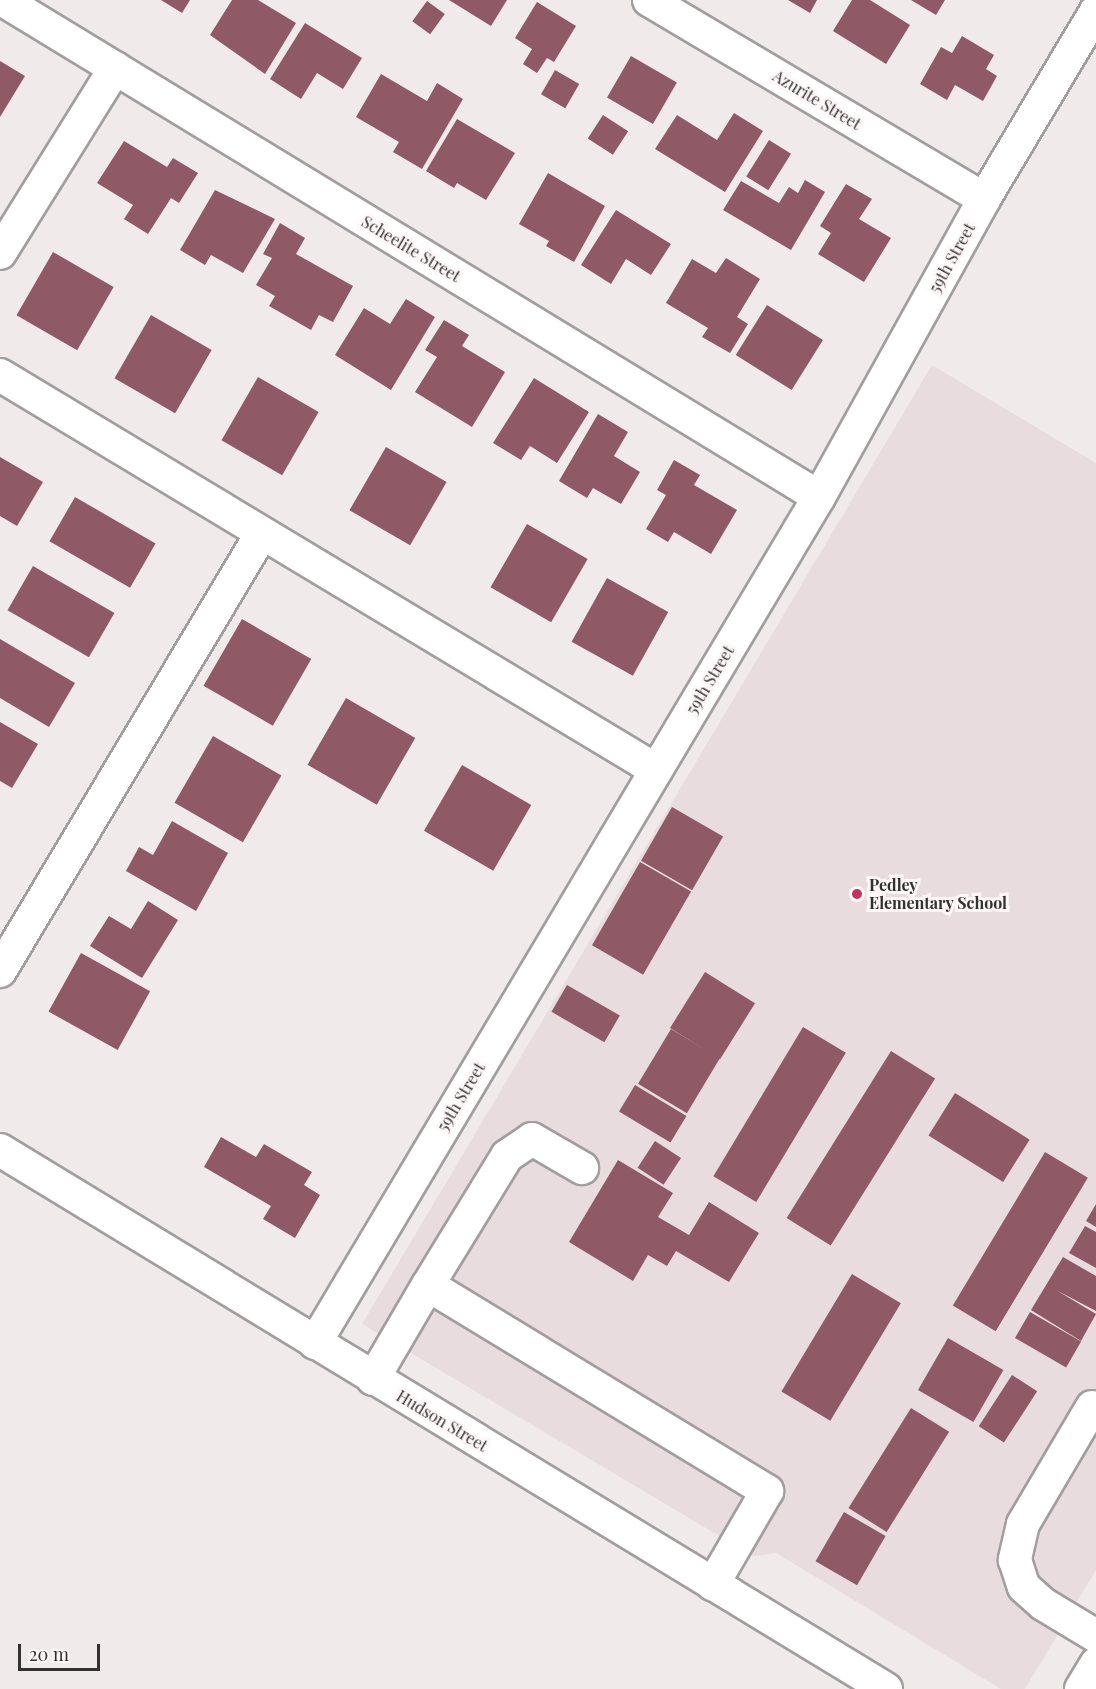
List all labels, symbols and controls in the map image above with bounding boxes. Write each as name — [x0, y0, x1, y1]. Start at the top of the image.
street label: Azurite Street — [769, 66, 865, 134]
street label: Scheelite Street — [358, 212, 464, 286]
street label: 59th Street — [925, 220, 979, 296]
street label: 59th Street — [682, 642, 738, 718]
place label: Pedley Elementary School — [869, 875, 1008, 913]
marker: Pedley Elementary School — [850, 887, 864, 901]
street label: 59th Street — [433, 1059, 489, 1135]
street label: Hudson Street — [393, 1386, 491, 1456]
scale bar — [21, 1632, 104, 1670]
text: 20 m — [29, 1642, 69, 1666]

